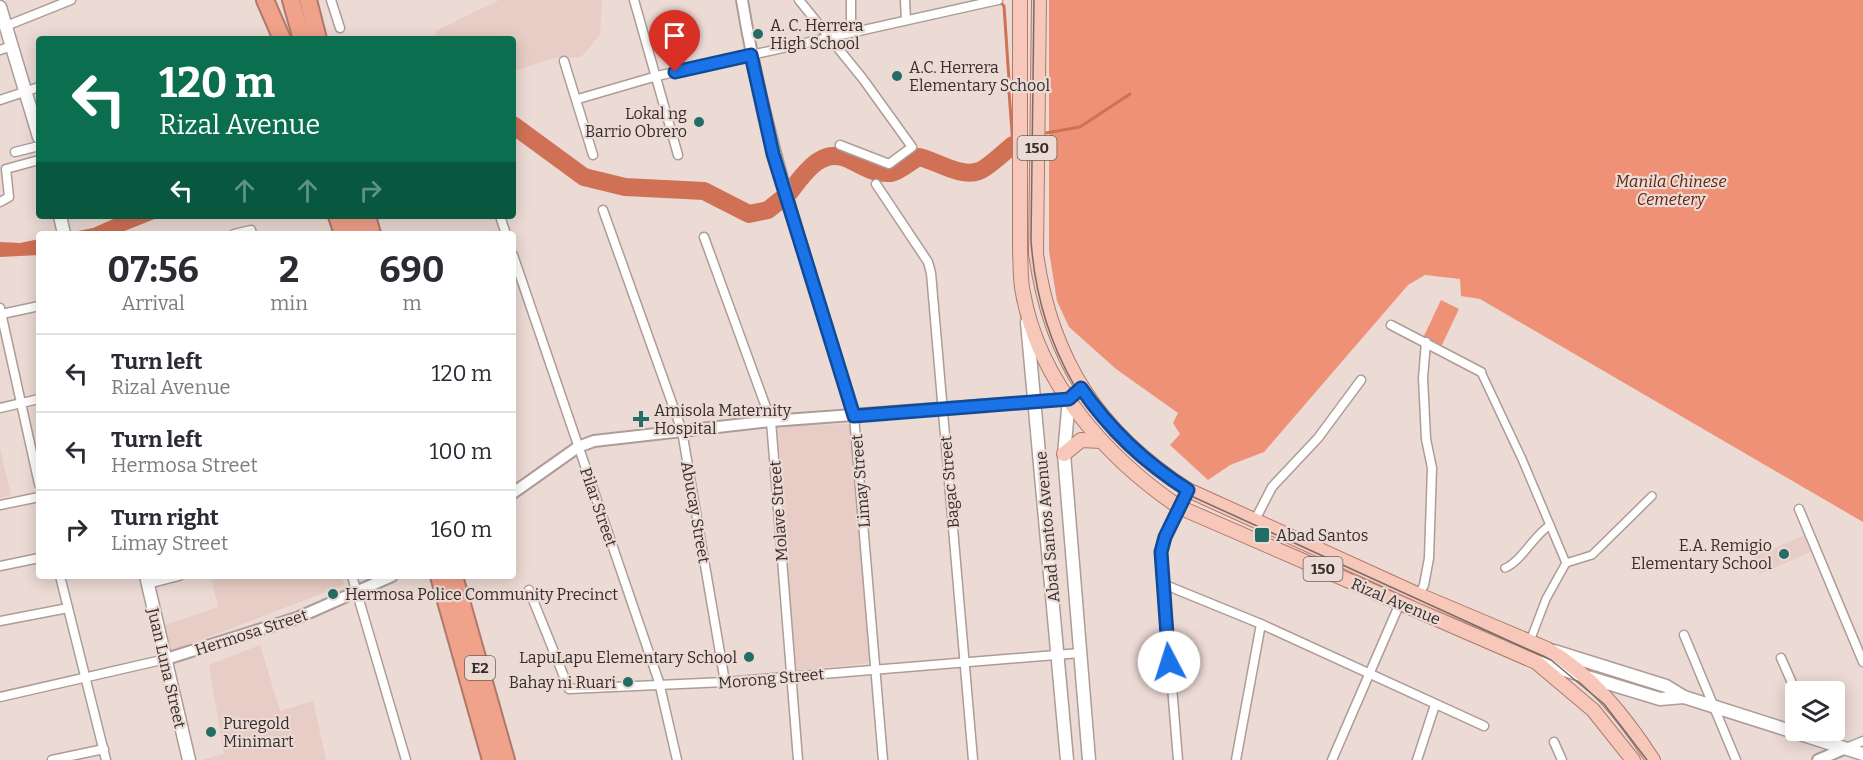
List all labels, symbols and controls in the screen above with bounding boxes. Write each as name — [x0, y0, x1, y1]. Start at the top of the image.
pin — [649, 10, 700, 72]
place label: A. C. Herrera High School — [770, 16, 864, 53]
icon: arrive — [658, 19, 691, 52]
marker: A. C. Herrera High School — [751, 27, 765, 41]
text: 120 m — [159, 58, 275, 108]
place label: A.C. Herrera Elementary School — [909, 58, 1050, 95]
icon: left — [60, 60, 138, 138]
marker: A.C. Herrera Elementary School — [890, 69, 904, 83]
place label: Lokal ng Barrio Obrero — [585, 104, 687, 141]
text: Rizal Avenue — [159, 109, 320, 141]
marker: Lokal ng Barrio Obrero — [692, 115, 706, 129]
road number: 150 — [1018, 136, 1056, 160]
park label: Manila Chinese Cemetery — [1616, 172, 1726, 209]
icon: left — [165, 174, 198, 207]
icon: ahead — [228, 174, 261, 207]
icon: ahead — [291, 174, 324, 207]
icon: right — [354, 174, 387, 207]
text: 07:56 — [107, 248, 199, 292]
text: 2 — [279, 248, 299, 292]
text: 690 — [379, 248, 445, 292]
text: Arrival — [121, 291, 185, 315]
text: min — [270, 291, 308, 315]
text: m — [402, 291, 421, 315]
text: Turn left — [111, 348, 203, 375]
icon: left — [60, 357, 93, 390]
text: 120 m — [432, 360, 492, 387]
text: Rizal Avenue — [111, 375, 231, 399]
place label: Amisola Maternity Hospital — [654, 401, 792, 438]
marker: Amisola Maternity Hospital — [632, 410, 650, 428]
text: Turn left — [111, 426, 203, 453]
street label: Limay Street — [847, 433, 874, 528]
icon: left — [60, 435, 93, 468]
street label: Bagac Street — [936, 435, 963, 529]
text: 100 m — [429, 438, 492, 465]
street label: Abad Santos Avenue — [1031, 451, 1064, 603]
text: Hermosa Street — [111, 453, 258, 477]
street label: Abucay Street — [677, 460, 714, 565]
street label: Molave Street — [765, 460, 792, 562]
street label: Pilar Street — [576, 465, 621, 550]
text: Turn right — [111, 504, 219, 531]
icon: right — [60, 513, 93, 546]
text: 160 m — [431, 516, 492, 543]
marker: Abad Santos — [1253, 526, 1271, 544]
place label: Abad Santos — [1276, 526, 1368, 545]
text: Limay Street — [111, 531, 228, 555]
place label: E.A. Remigio Elementary School — [1631, 536, 1772, 573]
marker: E.A. Remigio Elementary School — [1777, 547, 1791, 561]
road number: 150 — [1304, 557, 1342, 581]
street label: Rizal Avenue — [1348, 574, 1444, 629]
place label: Hermosa Police Community Precinct — [345, 585, 618, 604]
marker: Hermosa Police Community Precinct — [326, 587, 340, 601]
street label: Juan Luna Street — [143, 605, 190, 730]
street label: Hermosa Street — [192, 605, 310, 660]
position arrow — [1137, 630, 1201, 694]
place label: LapuLapu Elementary School — [519, 648, 737, 667]
marker: LapuLapu Elementary School — [742, 650, 756, 664]
road number: E2 — [465, 656, 495, 680]
street label: Morong Street — [717, 664, 825, 693]
place label: Bahay ni Ruari — [509, 673, 616, 692]
marker: Bahay ni Ruari — [621, 675, 635, 689]
map controls — [1785, 681, 1845, 741]
button: layers — [1785, 681, 1845, 741]
place label: Puregold Minimart — [223, 714, 294, 751]
marker: Puregold Minimart — [204, 725, 218, 739]

